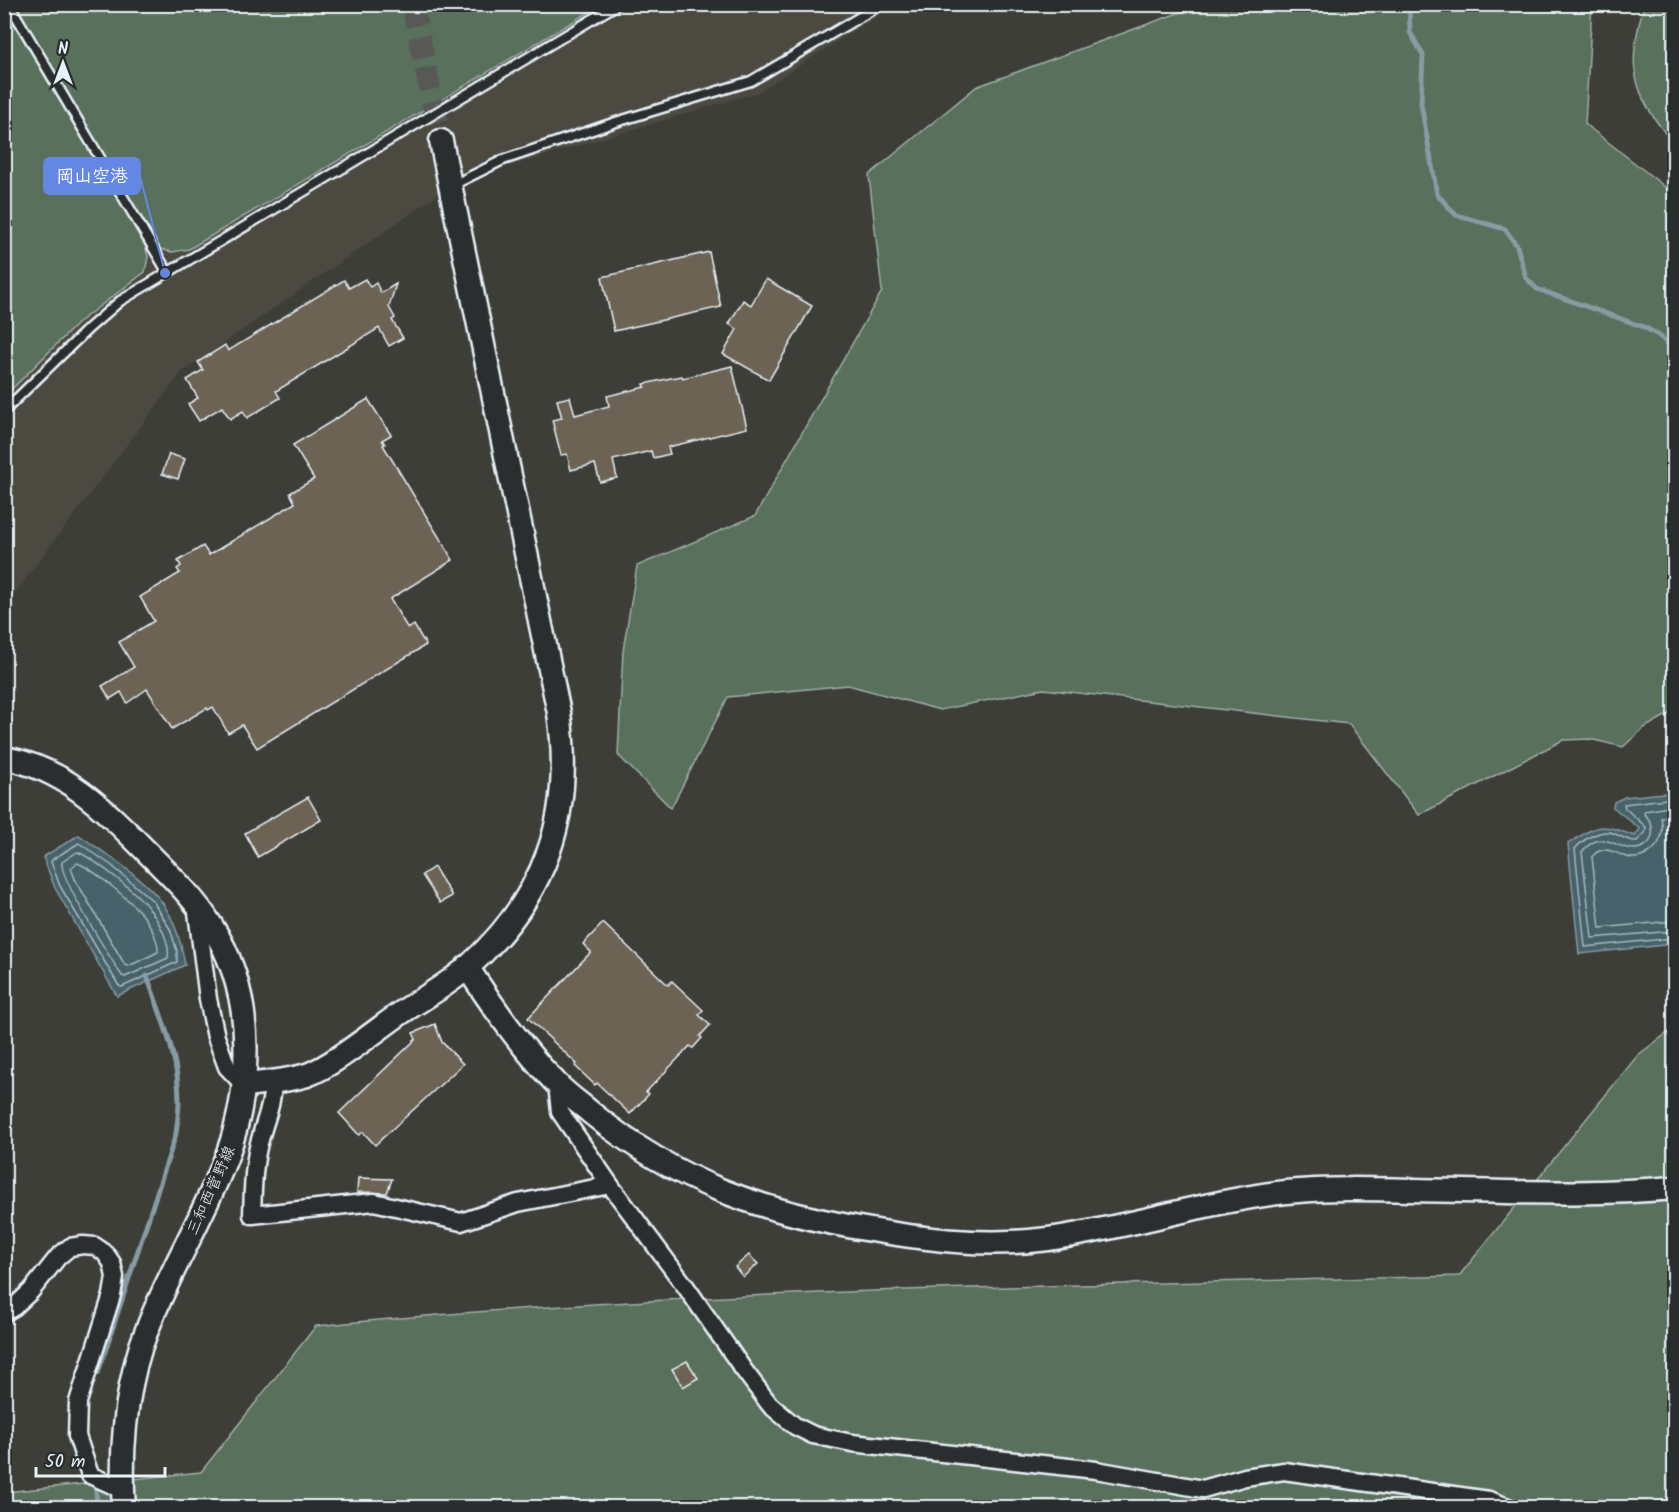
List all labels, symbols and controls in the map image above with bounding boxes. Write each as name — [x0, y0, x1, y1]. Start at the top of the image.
north arrow — [33, 33, 93, 93]
text: N — [58, 37, 68, 62]
callout: 岡山空港 — [44, 158, 140, 194]
text: 岡山空港 — [56, 163, 128, 192]
street label: 三和西菅野線 — [180, 1142, 242, 1240]
scale bar — [36, 1440, 165, 1478]
text: 50 m — [45, 1448, 85, 1477]

